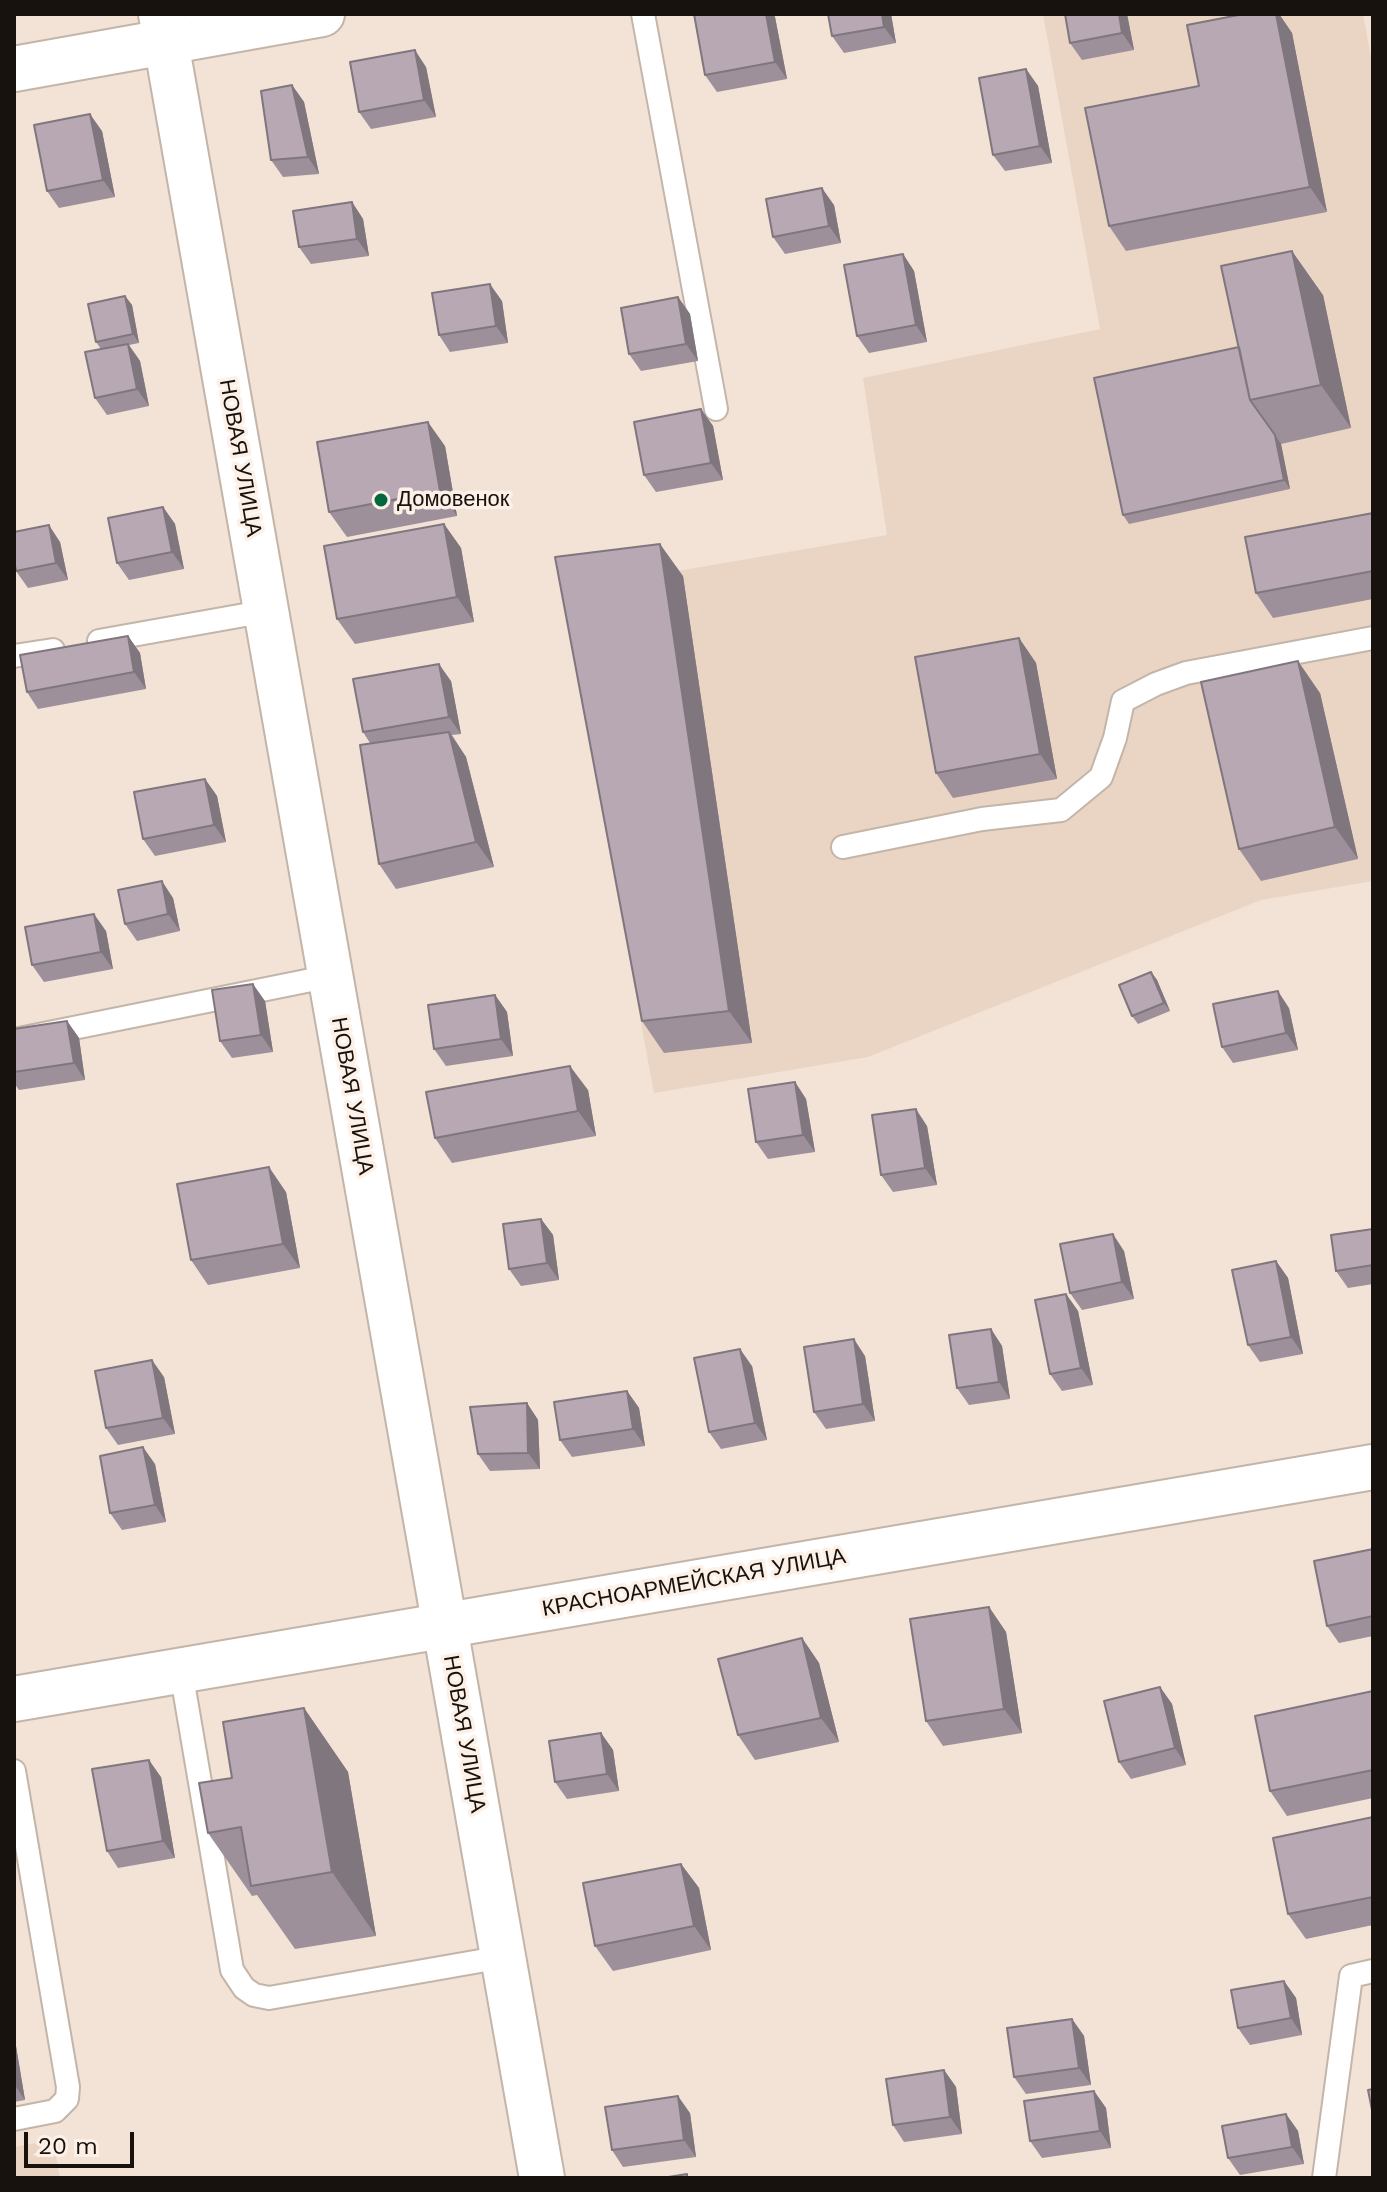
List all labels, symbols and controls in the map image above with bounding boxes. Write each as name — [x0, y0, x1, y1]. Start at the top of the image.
street label: НОВАЯ УЛИЦА — [213, 377, 267, 539]
place label: Домовенок — [397, 487, 509, 513]
marker: Домовенок — [372, 491, 390, 509]
street label: НОВАЯ УЛИЦА — [325, 1015, 379, 1177]
street label: КРАСНОАРМЕЙСКАЯ УЛИЦА — [540, 1543, 848, 1623]
street label: НОВАЯ УЛИЦА — [437, 1653, 491, 1815]
scale bar — [28, 2116, 138, 2166]
text: 20 m — [38, 2132, 98, 2160]

